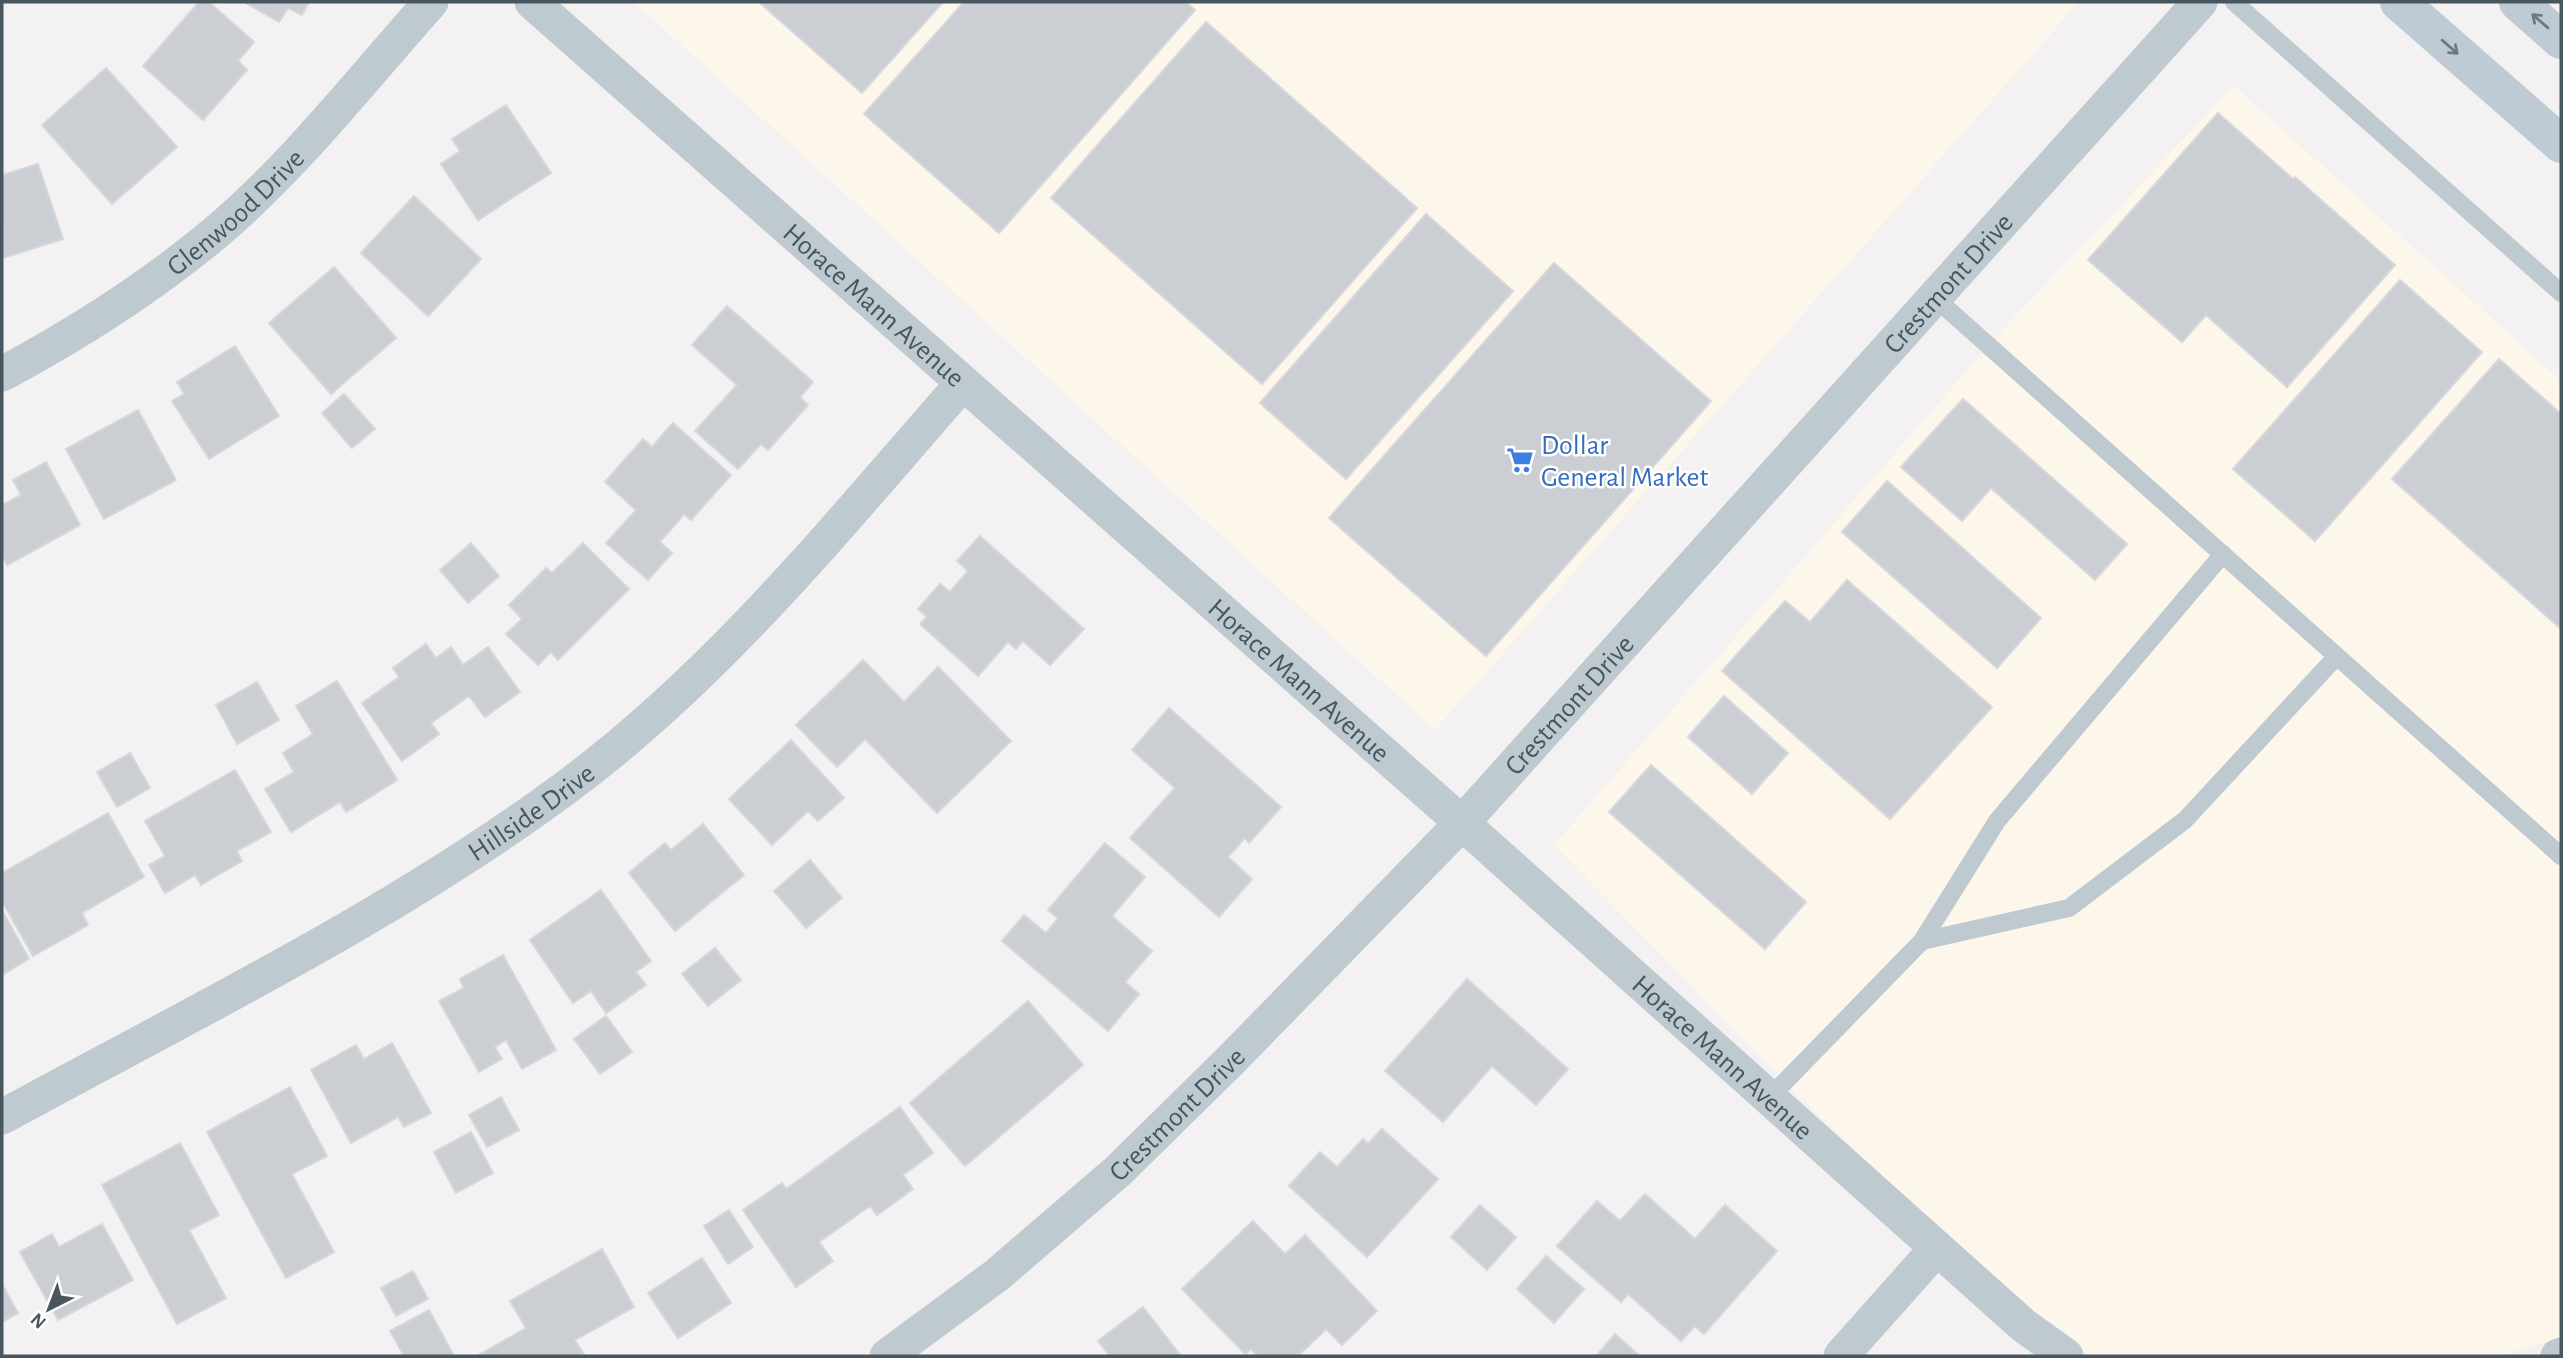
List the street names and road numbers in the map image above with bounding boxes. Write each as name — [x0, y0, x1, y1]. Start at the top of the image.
street label: Glenwood Drive — [163, 144, 310, 282]
street label: Crestmont Drive — [1879, 209, 2019, 359]
street label: Horace Mann Avenue — [777, 219, 969, 393]
street label: Horace Mann Avenue — [1202, 594, 1394, 768]
street label: Crestmont Drive — [1500, 630, 1640, 781]
street label: Hillside Drive — [464, 759, 600, 867]
street label: Horace Mann Avenue — [1626, 971, 1817, 1146]
street label: Crestmont Drive — [1105, 1043, 1251, 1187]

